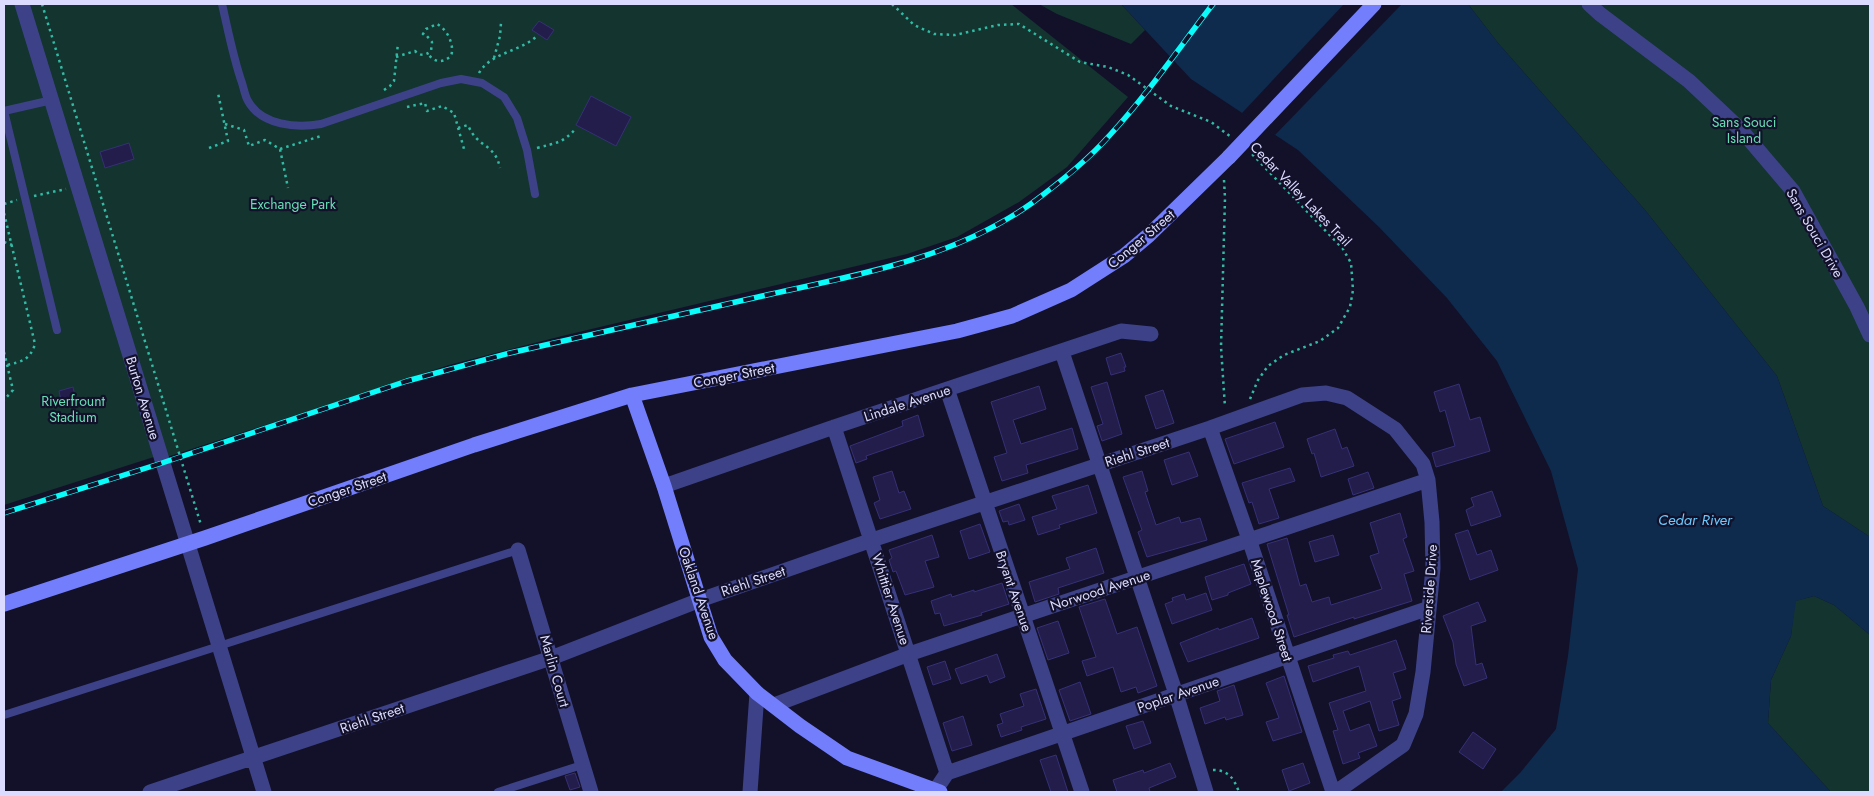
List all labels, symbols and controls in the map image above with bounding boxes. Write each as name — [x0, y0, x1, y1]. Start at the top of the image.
park label: Sans Souci Island — [1712, 112, 1776, 148]
street label: Cedar Valley Lakes Trail — [1246, 137, 1356, 251]
street label: Sans Souci Drive — [1781, 185, 1849, 281]
park label: Exchange Park — [250, 194, 337, 214]
street label: Conger Street — [1103, 205, 1179, 273]
street label: Burton Avenue — [121, 354, 165, 442]
street label: Conger Street — [692, 357, 777, 393]
street label: Lindale Avenue — [861, 380, 953, 426]
park label: Riverfrount Stadium — [41, 391, 106, 427]
street label: Riehl Street — [1102, 432, 1172, 472]
street label: Conger Street — [305, 466, 390, 512]
water label: Cedar River — [1658, 509, 1733, 531]
street label: Oakland Avenue — [674, 544, 724, 642]
street label: Riverside Drive — [1416, 544, 1442, 634]
street label: Bryant Avenue — [991, 548, 1037, 634]
street label: Whittier Avenue — [867, 551, 915, 647]
street label: Maplewood Street — [1246, 556, 1298, 664]
street label: Riehl Street — [718, 560, 788, 601]
street label: Norwood Avenue — [1047, 564, 1153, 616]
street label: Marlin Court — [535, 633, 575, 710]
street label: Poplar Avenue — [1134, 671, 1222, 717]
street label: Riehl Street — [337, 697, 407, 738]

